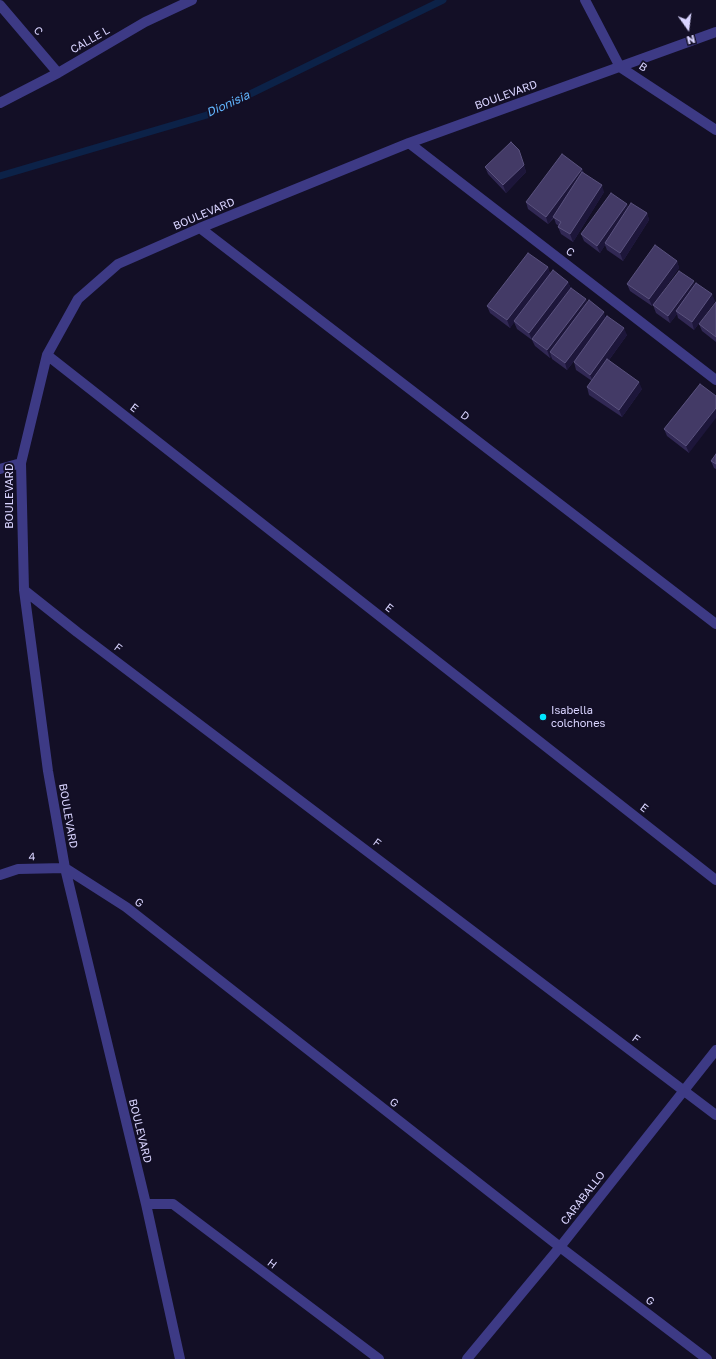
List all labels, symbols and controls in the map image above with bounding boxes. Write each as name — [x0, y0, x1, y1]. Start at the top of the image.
north arrow — [668, 8, 708, 48]
street label: C — [31, 24, 45, 38]
street label: CALLE L — [68, 24, 112, 56]
text: N — [685, 33, 697, 47]
street label: B — [636, 59, 650, 75]
street label: BOULEVARD — [473, 78, 539, 112]
water label: Dionisia — [204, 88, 252, 120]
street label: BOULEVARD — [171, 195, 237, 233]
street label: C — [563, 244, 577, 260]
street label: E — [127, 401, 141, 415]
street label: D — [458, 408, 472, 424]
street label: BOULEVARD — [3, 463, 17, 529]
street label: E — [382, 601, 396, 615]
street label: F — [111, 641, 125, 655]
place label: Isabella colchones — [551, 704, 605, 730]
marker: Isabella colchones — [538, 712, 548, 722]
street label: BOULEVARD — [56, 783, 80, 849]
street label: E — [637, 801, 651, 815]
street label: F — [370, 836, 384, 850]
street label: 4 — [28, 850, 36, 864]
street label: G — [132, 895, 146, 911]
street label: F — [629, 1032, 643, 1046]
street label: G — [387, 1095, 401, 1111]
street label: BOULEVARD — [126, 1098, 154, 1164]
street label: CARABALLO — [558, 1169, 608, 1227]
street label: H — [265, 1256, 279, 1272]
street label: G — [643, 1293, 657, 1309]

